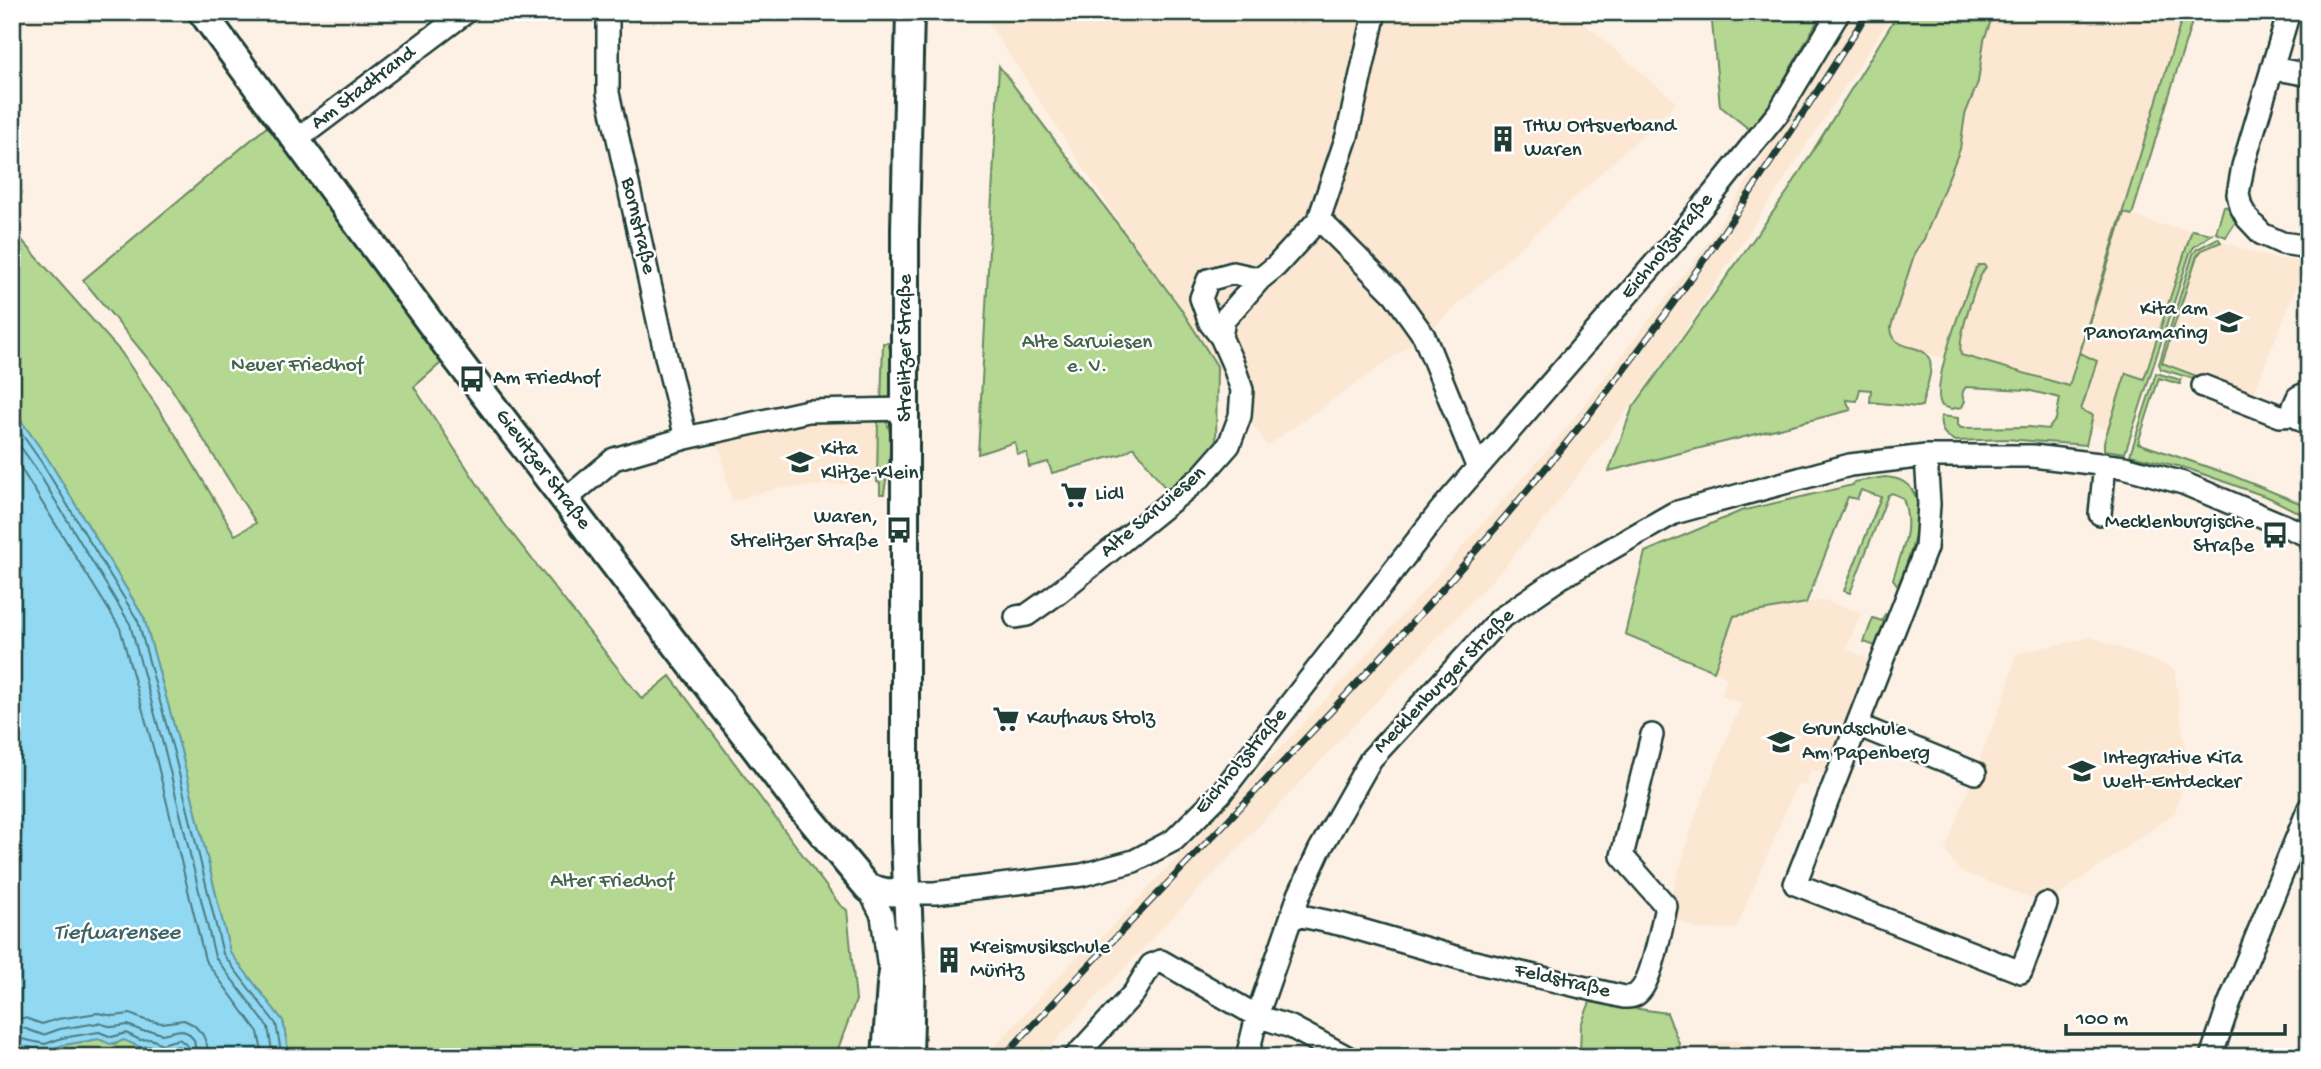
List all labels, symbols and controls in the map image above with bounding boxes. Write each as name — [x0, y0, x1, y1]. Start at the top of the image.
street label: Am Stadtrand — [307, 41, 423, 136]
place label: THW Ortsverband Waren — [1523, 115, 1678, 164]
building icon: THW Ortsverband Waren — [1488, 124, 1518, 154]
street label: Bornstraße — [614, 174, 660, 278]
street label: Eichholzstraße — [1616, 188, 1720, 305]
street label: Strelitzer Straße — [894, 273, 919, 422]
place label: Kita am Panoramaring — [2083, 298, 2208, 347]
school or university icon: Kita am Panoramaring — [2214, 307, 2244, 337]
park label: Alte Sarwiesen e. V. — [1022, 331, 1152, 380]
park label: Neuer Friedhof — [231, 354, 365, 379]
bus stop icon: Am Friedhof — [457, 364, 487, 394]
place label: Am Friedhof — [493, 367, 601, 392]
street label: Gievitzer Straße — [489, 405, 596, 536]
place label: Kita Klitze-Klein — [821, 438, 919, 487]
school or university icon: Kita Klitze-Klein — [785, 447, 815, 477]
street label: Alte Sarwiesen — [1096, 461, 1212, 565]
supermarket icon: Lidl — [1059, 480, 1089, 510]
place label: Lidl — [1095, 483, 1124, 508]
place label: Waren, Strelitzer Straße — [730, 506, 879, 555]
place label: Mecklenburgische Straße — [2105, 511, 2255, 560]
bus stop icon: Waren, Strelitzer Straße — [884, 515, 914, 545]
bus stop icon: Mecklenburgische Straße — [2260, 520, 2290, 550]
street label: Mecklenburger Straße — [1369, 603, 1521, 760]
street label: Eichholzstraße — [1190, 703, 1294, 820]
supermarket icon: Kaufhaus Stolz — [991, 704, 1021, 734]
place label: Kaufhaus Stolz — [1027, 707, 1156, 732]
place label: Grundschule Am Papenberg — [1802, 718, 1930, 767]
school or university icon: Grundschule Am Papenberg — [1766, 727, 1796, 757]
place label: Integrative KiTa Welt-Entdecker — [2103, 747, 2244, 796]
school or university icon: Integrative KiTa Welt-Entdecker — [2067, 756, 2097, 786]
park label: Alter Friedhof — [550, 870, 675, 895]
water label: Tiefwarensee — [54, 920, 181, 947]
place label: Kreismusikschule Müritz — [970, 936, 1111, 985]
building icon: Kreismusikschule Müritz — [934, 945, 964, 975]
street label: Feldstraße — [1511, 959, 1613, 1005]
scale bar — [2066, 992, 2284, 1036]
text: 100 m — [2075, 1008, 2128, 1033]

